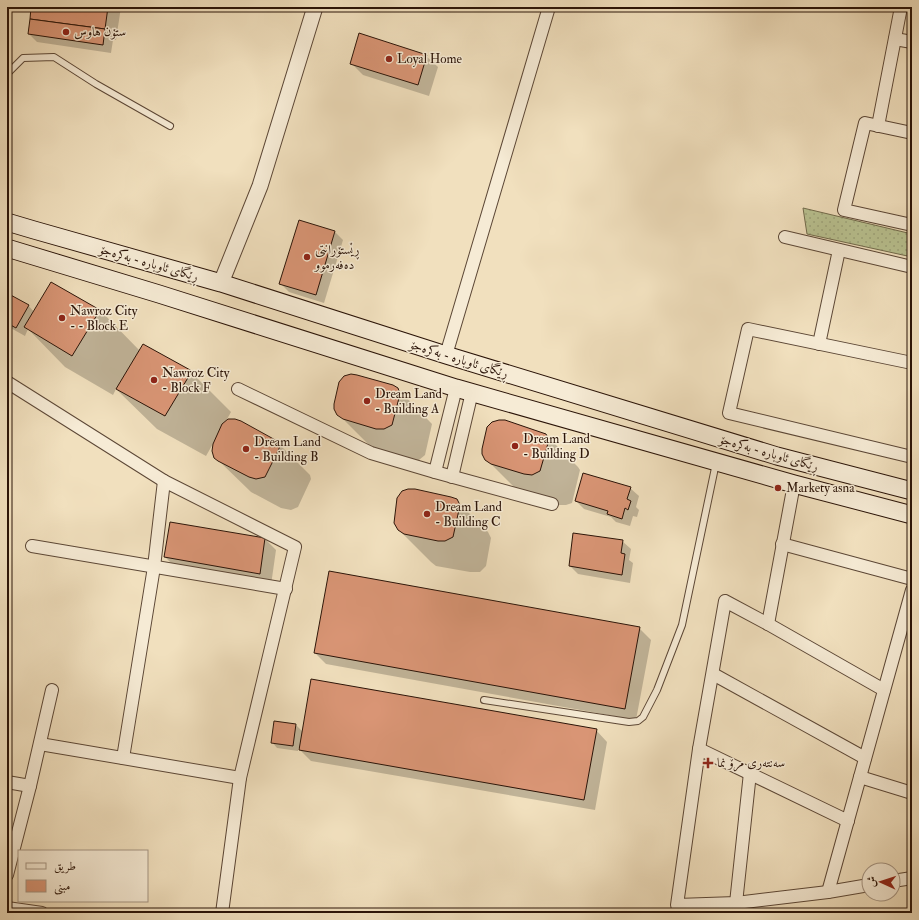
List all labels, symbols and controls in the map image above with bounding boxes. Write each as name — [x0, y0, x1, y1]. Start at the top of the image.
place label: ستۆن هاوس — [74, 24, 126, 40]
marker: ستۆن هاوس — [61, 27, 71, 37]
place label: Loyal Home — [397, 51, 463, 68]
marker: Loyal Home — [384, 54, 394, 64]
street label: ڕێگای ئاوبارە - بەکرەجۆ — [95, 240, 201, 287]
place label: ڕێستۆرانتی دەفەرموو — [313, 242, 359, 273]
marker: ڕێستۆرانتی دەفەرموو — [302, 252, 312, 262]
place label: Nawroz City - - Block E — [70, 303, 138, 334]
marker: Nawroz City - - Block E — [57, 313, 67, 323]
street label: ڕێگای ئاوبارە - بەکرەجۆ — [405, 335, 511, 384]
place label: Nawroz City - Block F — [162, 365, 230, 396]
marker: Nawroz City - Block F — [149, 375, 159, 385]
place label: Dream Land - Building A — [375, 386, 442, 417]
marker: Dream Land - Building A — [362, 396, 372, 406]
street label: ڕێگای ئاوبارە - بەکرەجۆ — [715, 430, 821, 477]
place label: Dream Land - Building D — [523, 431, 590, 462]
place label: Dream Land - Building B — [254, 434, 321, 465]
marker: Dream Land - Building D — [510, 441, 520, 451]
marker: Dream Land - Building B — [241, 444, 251, 454]
place label: Markety asna — [786, 480, 855, 497]
marker: Markety asna — [773, 483, 783, 493]
place label: Dream Land - Building C — [435, 499, 502, 530]
marker: Dream Land - Building C — [422, 509, 432, 519]
place label: سەنتەرى مرۆ نما — [717, 755, 785, 772]
marker: سەنتەرى مرۆ نما — [702, 757, 714, 769]
legend — [18, 850, 148, 902]
text: طريق — [54, 859, 76, 874]
north arrow — [861, 862, 901, 902]
text: ش — [865, 876, 878, 887]
text: مبنى — [54, 879, 70, 895]

